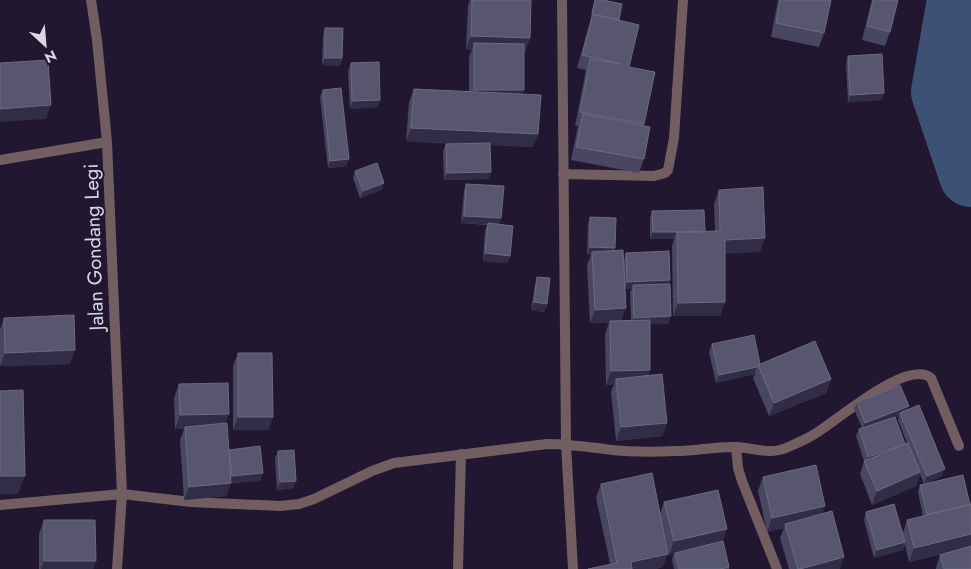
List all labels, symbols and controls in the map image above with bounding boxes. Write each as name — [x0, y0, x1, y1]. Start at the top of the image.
north arrow — [20, 20, 70, 70]
text: N — [41, 45, 60, 68]
street label: Jalan Gondang Legi — [77, 163, 112, 334]

